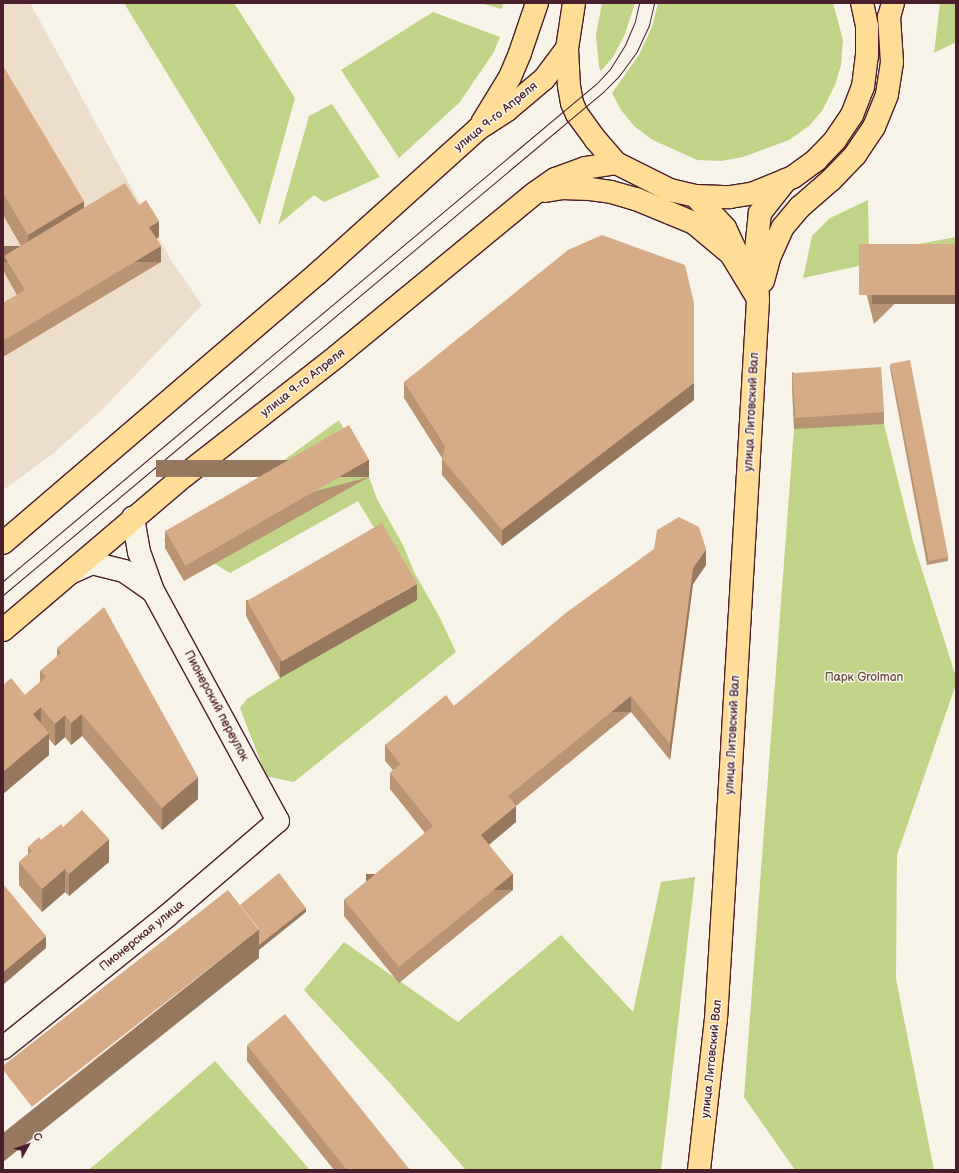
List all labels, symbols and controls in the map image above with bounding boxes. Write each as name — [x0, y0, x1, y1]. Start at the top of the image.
street label: улица 9-го Апреля — [452, 79, 540, 155]
street label: улица 9-го Апреля — [258, 346, 348, 420]
street label: улица Литовский Вал — [742, 352, 762, 472]
street label: Пионерский переулок — [181, 648, 251, 764]
park label: Парк Grolman — [825, 671, 903, 685]
street label: улица Литовский Вал — [723, 675, 743, 795]
street label: Пионерская улица — [97, 898, 187, 974]
street label: улица Литовский Вал — [699, 999, 725, 1119]
north arrow — [8, 1125, 48, 1165]
text: С — [30, 1130, 45, 1144]

